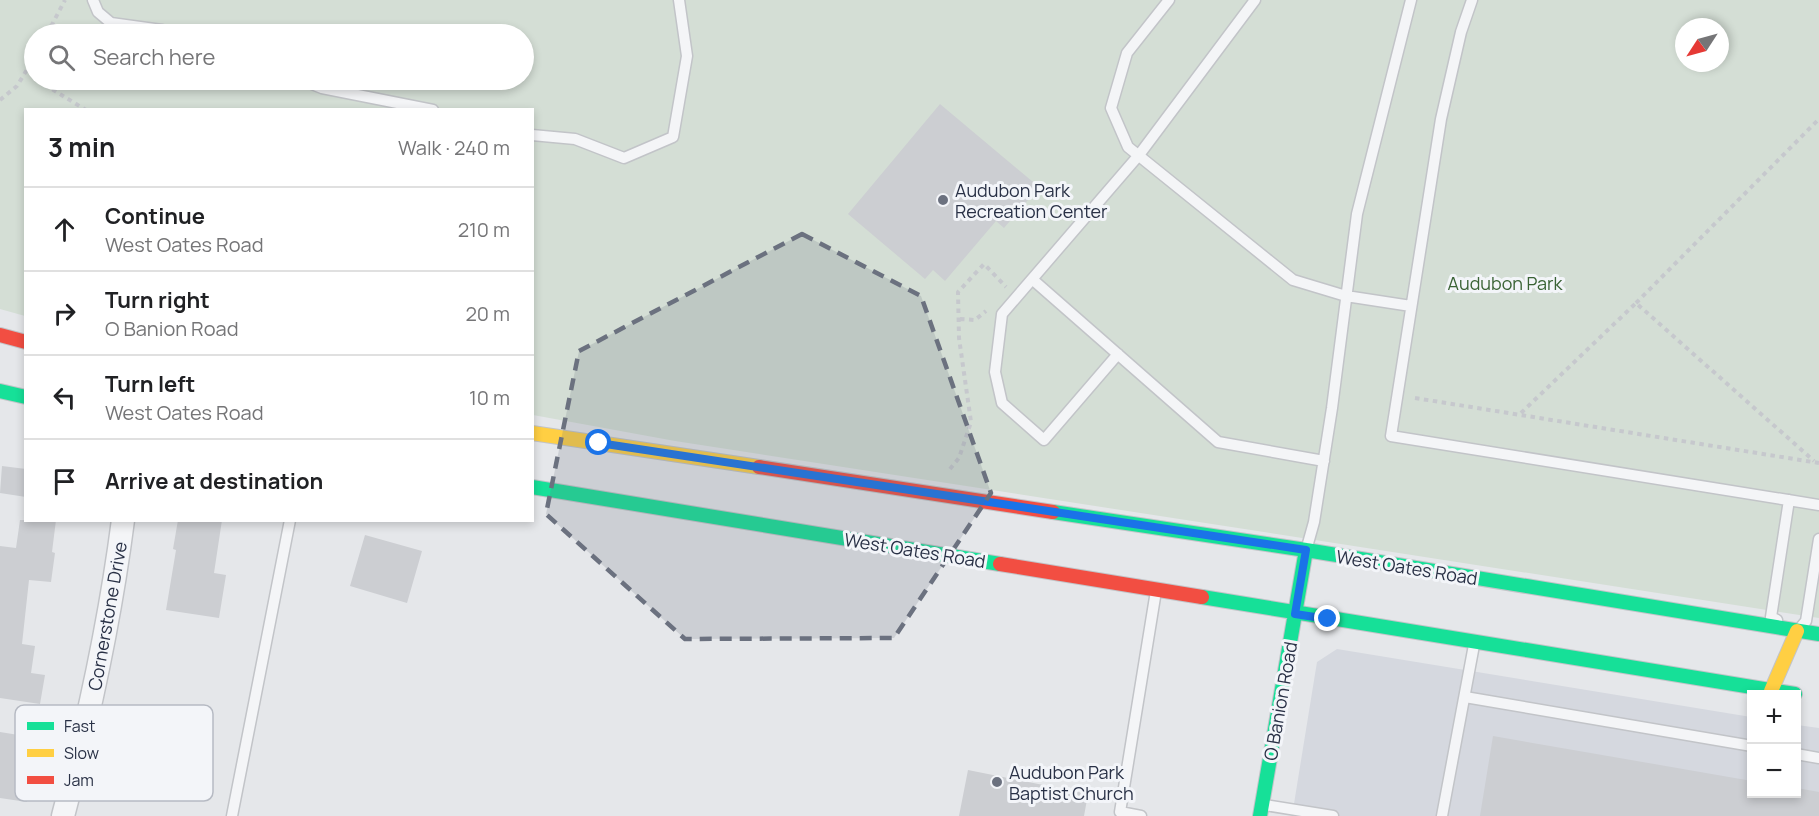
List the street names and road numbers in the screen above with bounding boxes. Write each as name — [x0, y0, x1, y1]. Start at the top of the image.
street label: West Oates Road — [843, 527, 987, 573]
street label: Cornerstone Drive — [82, 540, 132, 692]
street label: West Oates Road — [1335, 544, 1479, 590]
street label: O Banion Road — [1258, 640, 1302, 762]

